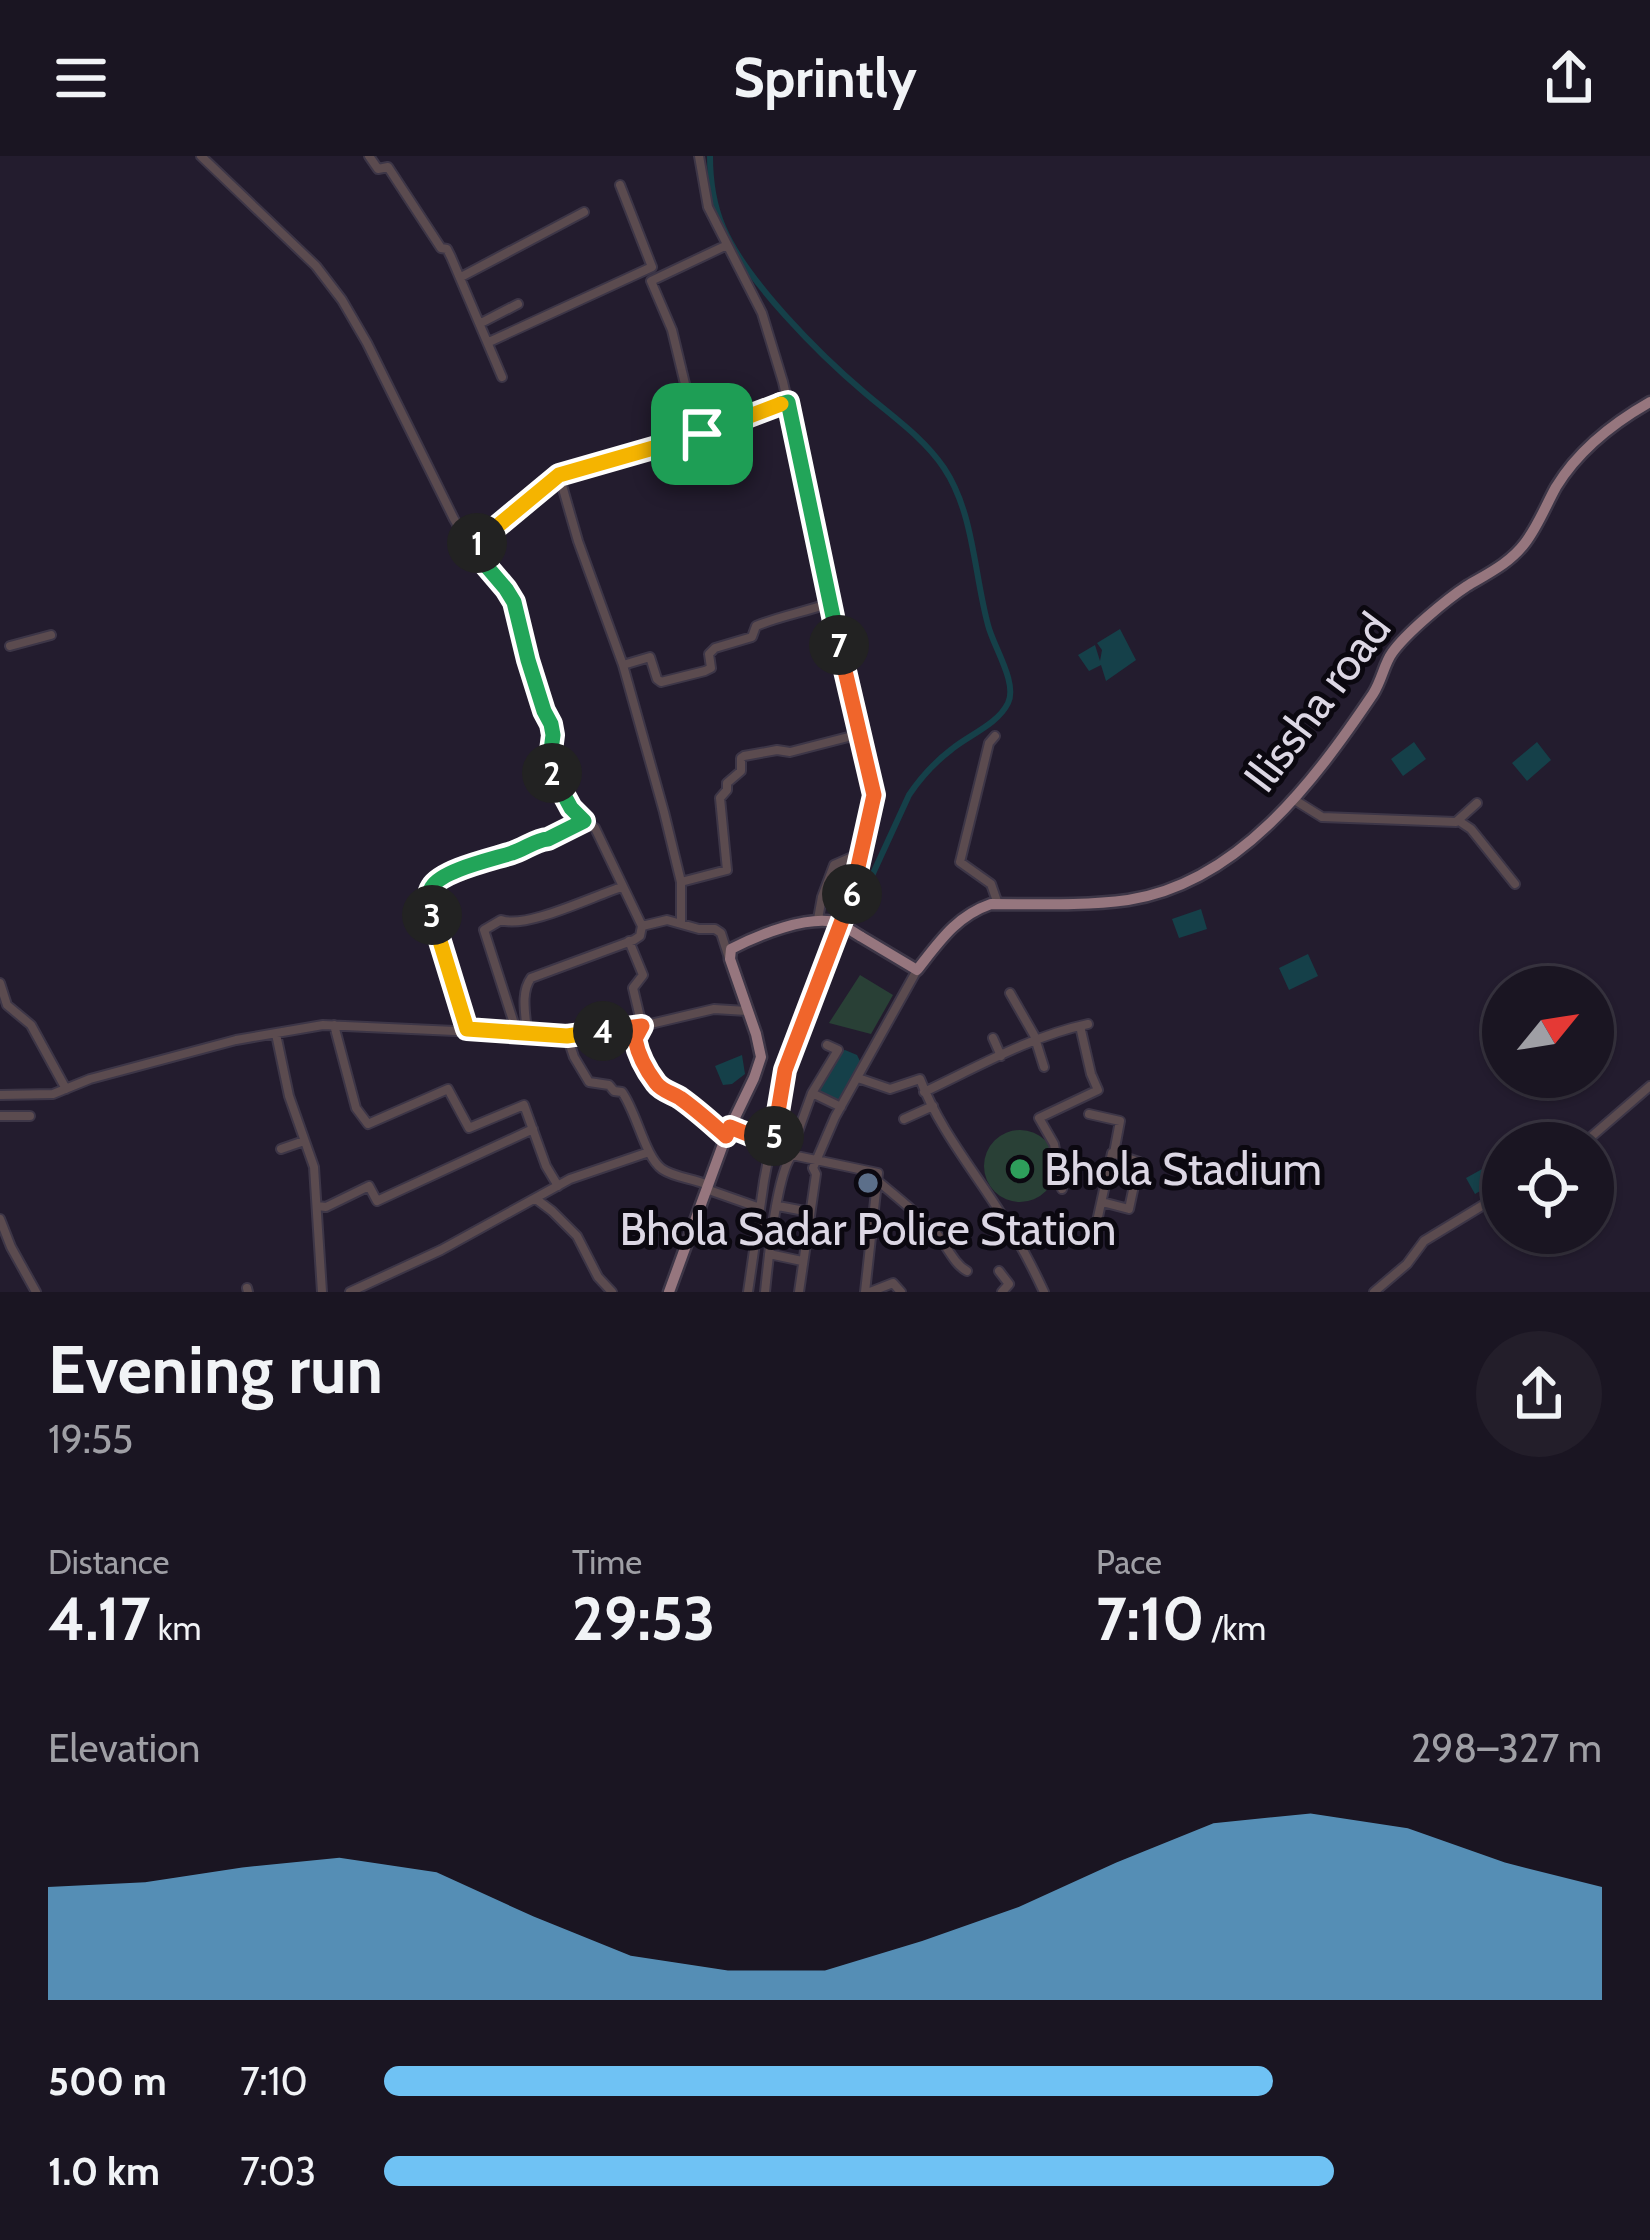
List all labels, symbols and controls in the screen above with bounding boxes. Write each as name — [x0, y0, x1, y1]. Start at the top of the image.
icon: menu — [48, 45, 114, 111]
text: Sprintly — [733, 45, 917, 111]
icon: share — [1536, 45, 1602, 111]
pin — [651, 383, 753, 485]
icon: arrive — [669, 401, 735, 467]
pin: 1 — [447, 513, 507, 573]
text: 1 — [471, 523, 483, 563]
street label: Ilissha road — [1232, 602, 1402, 802]
pin: 7 — [809, 615, 869, 675]
text: 7 — [831, 625, 847, 665]
pin: 2 — [522, 743, 582, 803]
text: 2 — [543, 753, 561, 793]
pin: 6 — [822, 864, 882, 924]
text: 6 — [843, 874, 861, 914]
pin: 3 — [402, 885, 462, 945]
text: 3 — [423, 895, 441, 935]
north arrow — [1482, 966, 1614, 1098]
map controls — [1482, 966, 1614, 1254]
pin: 4 — [573, 1001, 633, 1061]
text: 4 — [593, 1011, 613, 1051]
pin: 5 — [744, 1106, 804, 1166]
text: 5 — [765, 1116, 783, 1156]
button: locate — [1482, 1122, 1614, 1254]
place label: Bhola Stadium — [1044, 1142, 1322, 1196]
marker: Bhola Stadium — [1007, 1156, 1033, 1182]
marker: Bhola Sadar Police Station — [855, 1170, 881, 1196]
place label: Bhola Sadar Police Station — [620, 1202, 1116, 1256]
text: Evening run — [48, 1329, 383, 1410]
button: share — [1476, 1331, 1602, 1457]
text: 19:55 — [48, 1415, 133, 1463]
text: Distance — [48, 1542, 169, 1582]
text: Time — [572, 1542, 642, 1582]
text: Pace — [1096, 1542, 1162, 1582]
text: 4.17 — [48, 1582, 150, 1655]
text: 29:53 — [572, 1582, 715, 1655]
text: 7:10 — [1096, 1582, 1204, 1655]
text: km — [150, 1608, 201, 1648]
text: /km — [1204, 1608, 1266, 1648]
text: Elevation — [48, 1724, 200, 1772]
text: 298–327 m — [1411, 1724, 1602, 1772]
text: 500 m — [48, 2057, 167, 2105]
text: 7:10 — [240, 2057, 308, 2105]
text: 1.0 km — [48, 2147, 160, 2195]
text: 7:03 — [240, 2147, 316, 2195]

